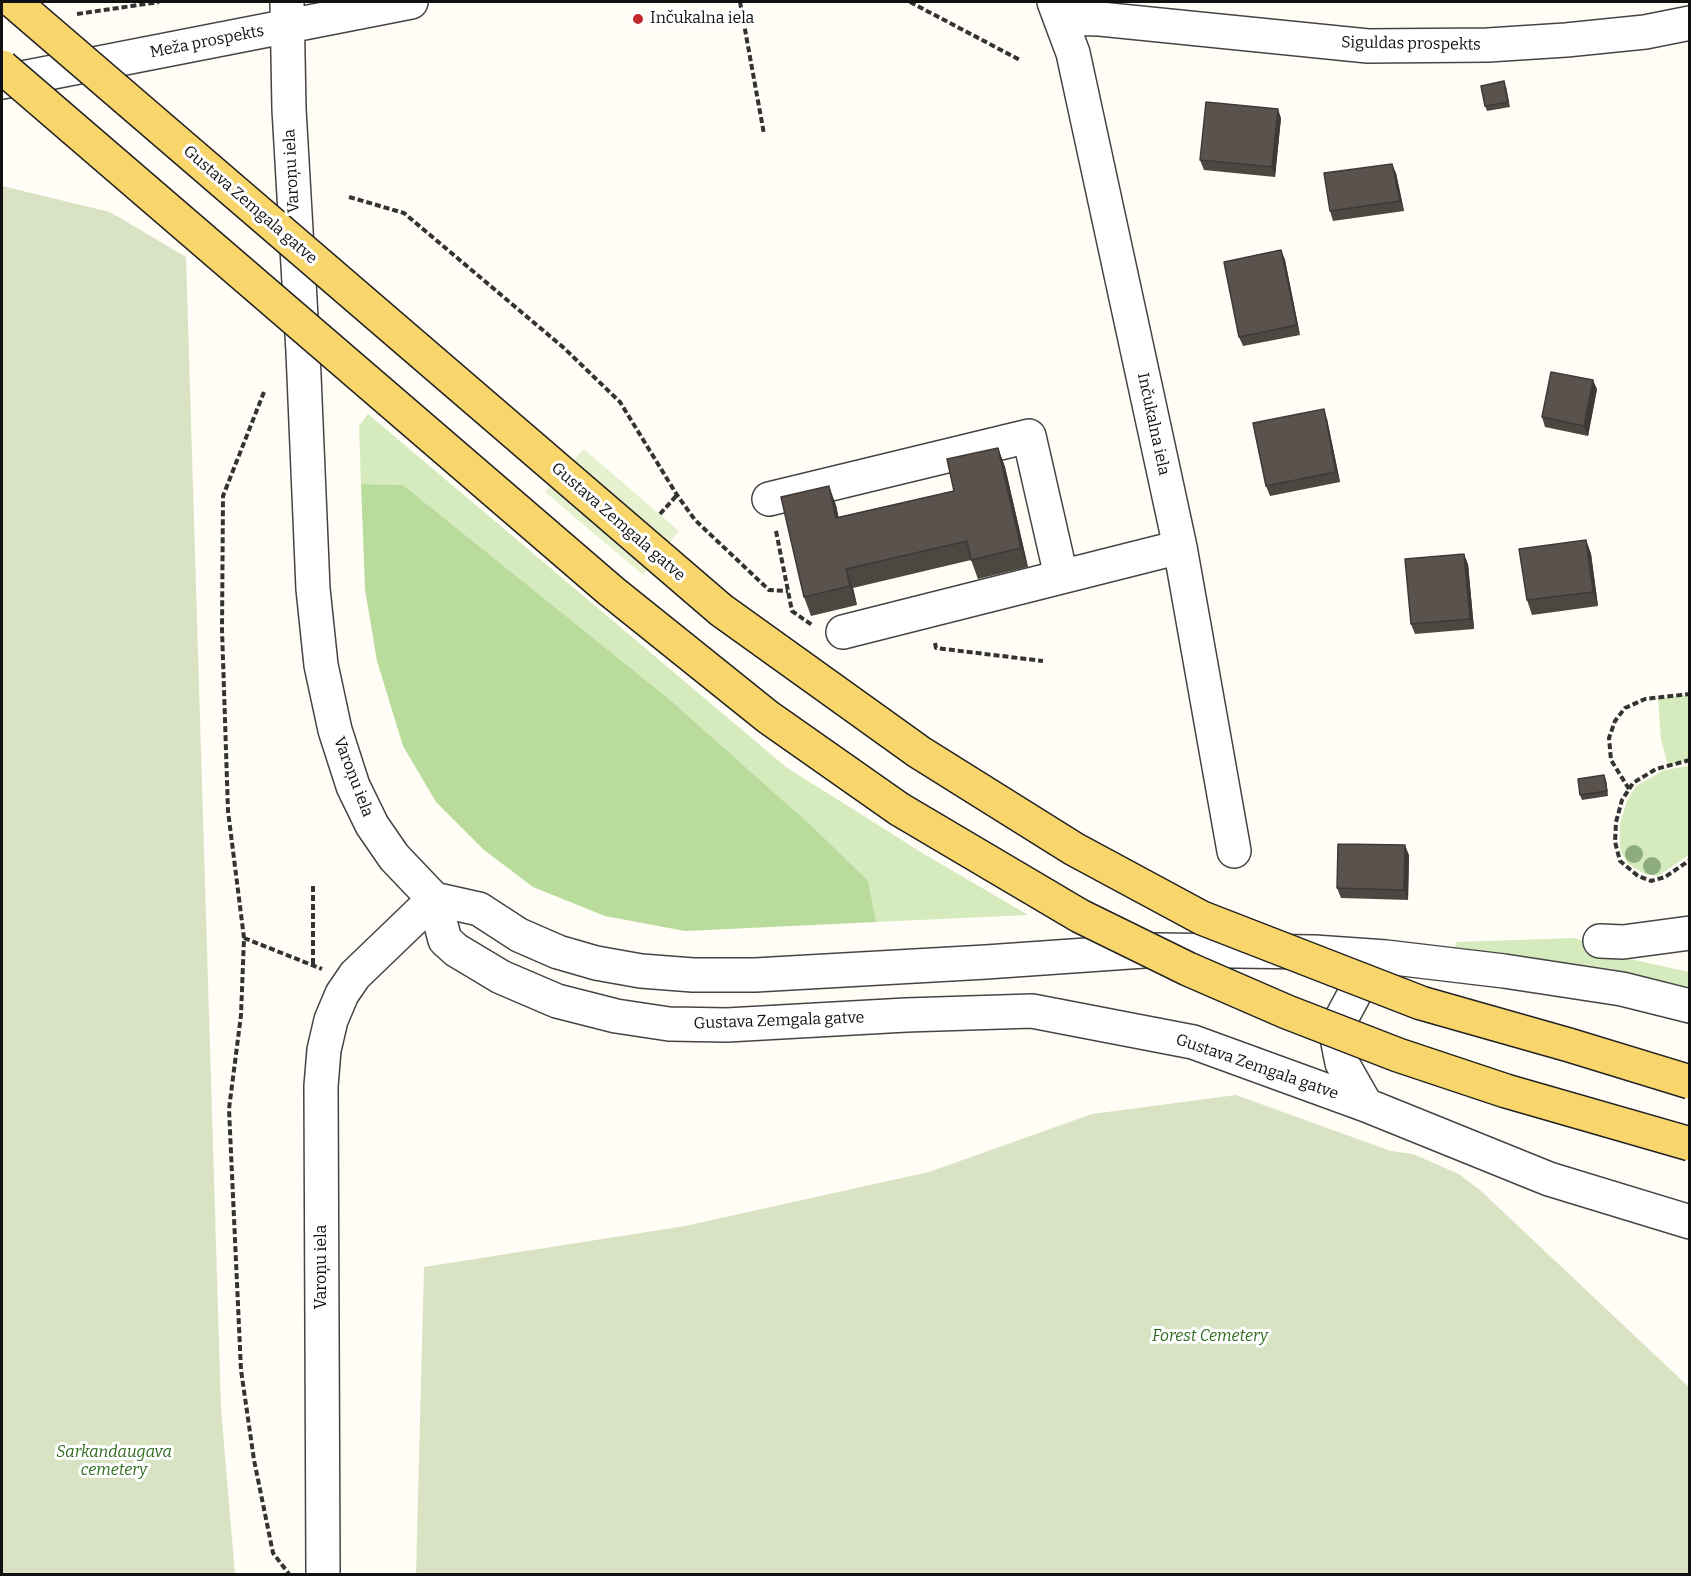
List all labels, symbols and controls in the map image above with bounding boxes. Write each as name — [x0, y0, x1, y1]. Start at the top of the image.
place label: Inčukalna iela — [650, 9, 754, 29]
marker: Inčukalna iela — [631, 12, 645, 26]
street label: Meža prospekts — [148, 22, 266, 62]
street label: Siguldas prospekts — [1341, 33, 1481, 55]
street label: Varoņu iela — [280, 128, 304, 214]
street label: Gustava Zemgala gatve — [179, 142, 321, 268]
street label: Inčukalna iela — [1133, 371, 1173, 477]
street label: Gustava Zemgala gatve — [547, 459, 689, 585]
street label: Varoņu iela — [329, 734, 377, 820]
street label: Gustava Zemgala gatve — [693, 1008, 865, 1034]
street label: Gustava Zemgala gatve — [1173, 1030, 1341, 1104]
street label: Varoņu iela — [312, 1225, 332, 1309]
park label: Forest Cemetery — [1152, 1327, 1268, 1347]
park label: Sarkandaugava cemetery — [56, 1443, 172, 1481]

